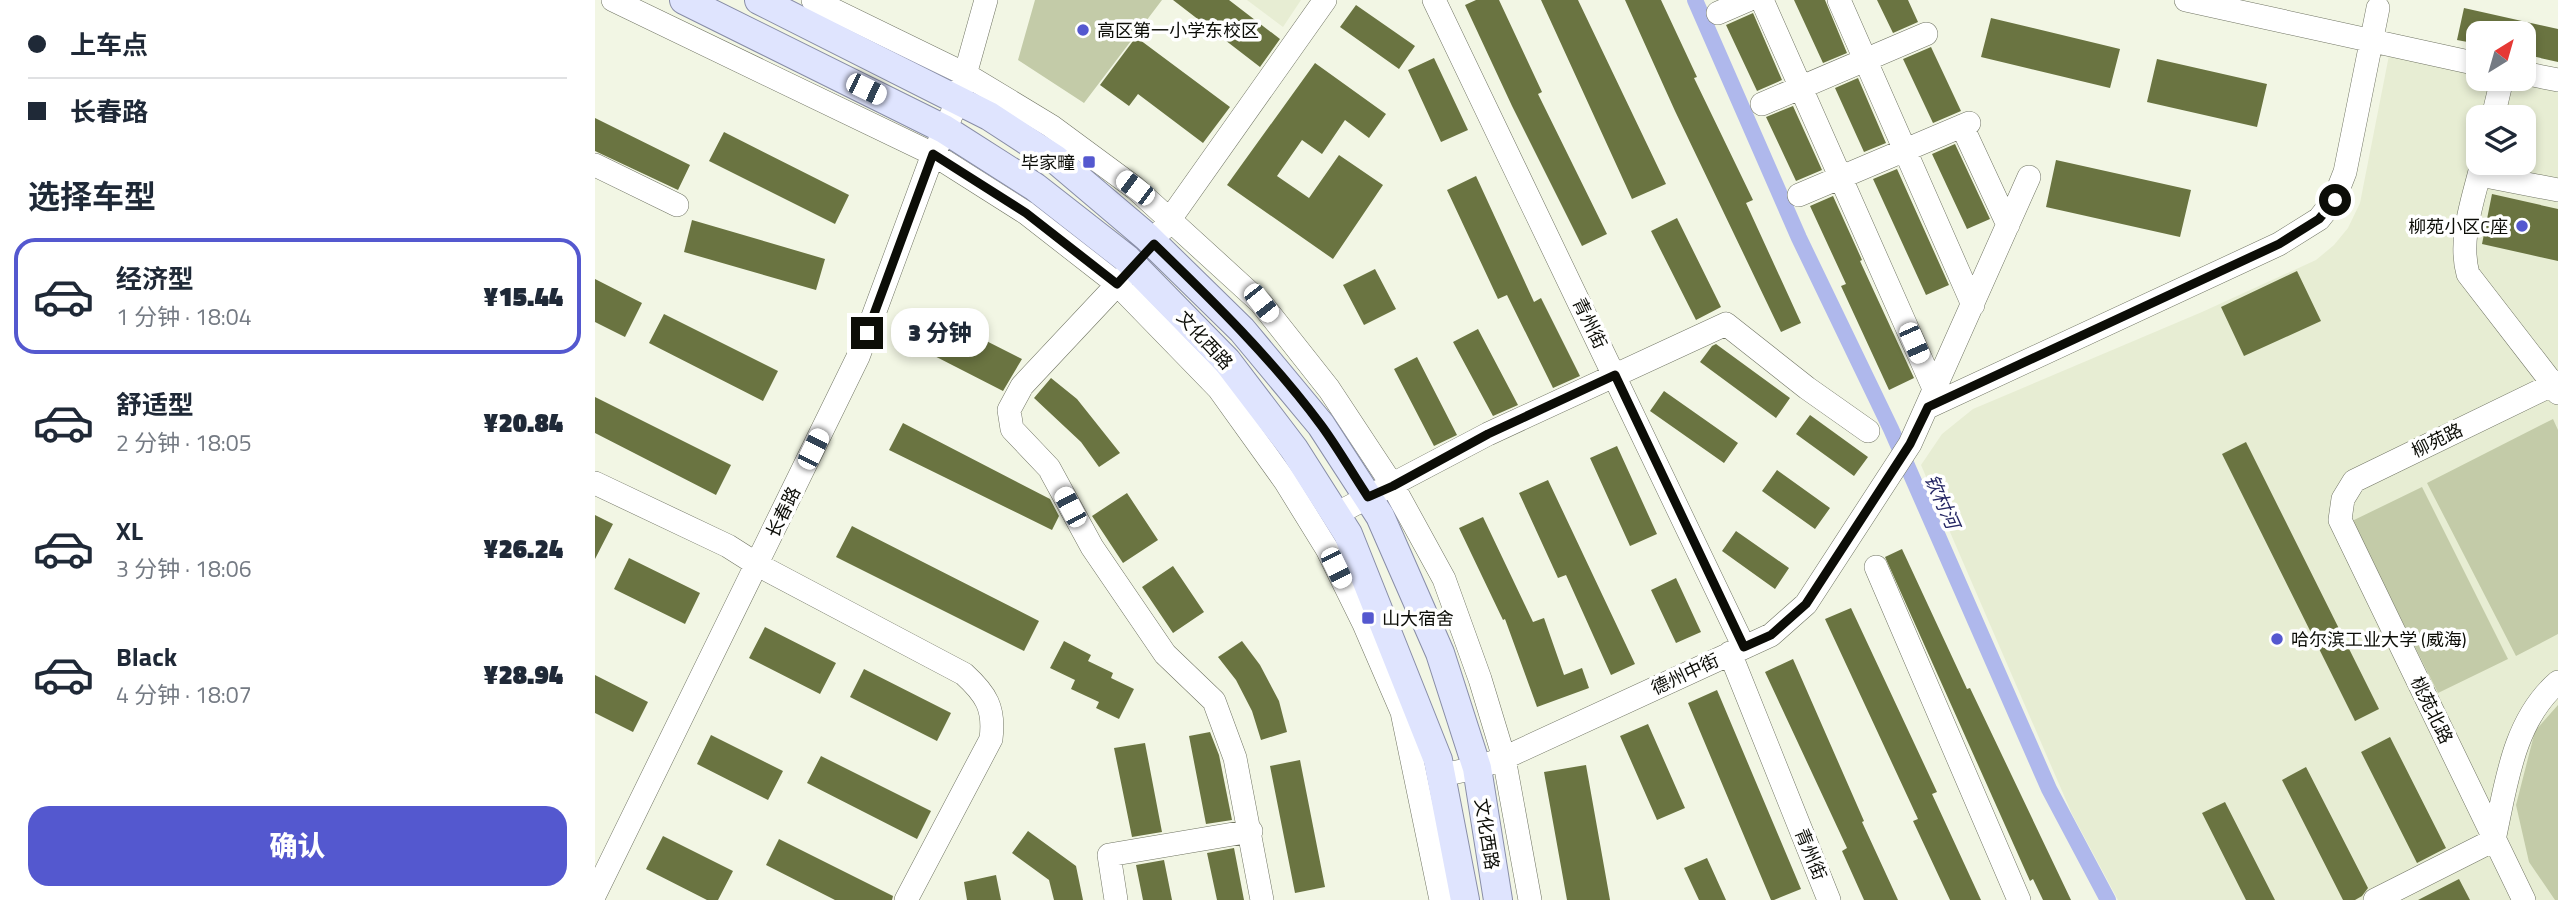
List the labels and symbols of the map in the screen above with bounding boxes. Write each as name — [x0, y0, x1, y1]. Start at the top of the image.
place label: 高区第一小学东校区 — [1097, 17, 1259, 44]
north arrow — [2466, 21, 2536, 91]
marker: 高区第一小学东校区 — [1075, 22, 1091, 38]
car — [843, 70, 890, 108]
place label: 毕家疃 — [1021, 149, 1075, 176]
marker: 毕家疃 — [1081, 154, 1097, 170]
car — [1112, 167, 1159, 209]
route start — [2319, 184, 2351, 216]
place label: 柳苑小区C座 — [2408, 213, 2508, 240]
marker: 柳苑小区C座 — [2514, 218, 2530, 234]
car — [1240, 280, 1283, 326]
street label: 青州街 — [1566, 293, 1614, 353]
street label: 文化西路 — [1171, 304, 1239, 376]
callout: 3 分钟 — [891, 308, 989, 358]
route end — [851, 317, 883, 349]
car — [1896, 320, 1933, 366]
street label: 柳苑路 — [2407, 416, 2467, 464]
car — [795, 426, 832, 472]
water label: 钦村河 — [1918, 469, 1969, 537]
street label: 长春路 — [759, 482, 807, 542]
car — [1051, 484, 1090, 530]
car — [1318, 545, 1355, 591]
place label: 山大宿舍 — [1382, 605, 1454, 632]
marker: 山大宿舍 — [1360, 610, 1376, 626]
place label: 哈尔滨工业大学 (威海) — [2291, 626, 2466, 653]
marker: 哈尔滨工业大学 (威海) — [2269, 631, 2285, 647]
street label: 德州中街 — [1647, 647, 1723, 701]
street label: 桃苑北路 — [2404, 672, 2460, 748]
street label: 文化西路 — [1468, 796, 1506, 872]
street label: 青州街 — [1788, 824, 1834, 884]

